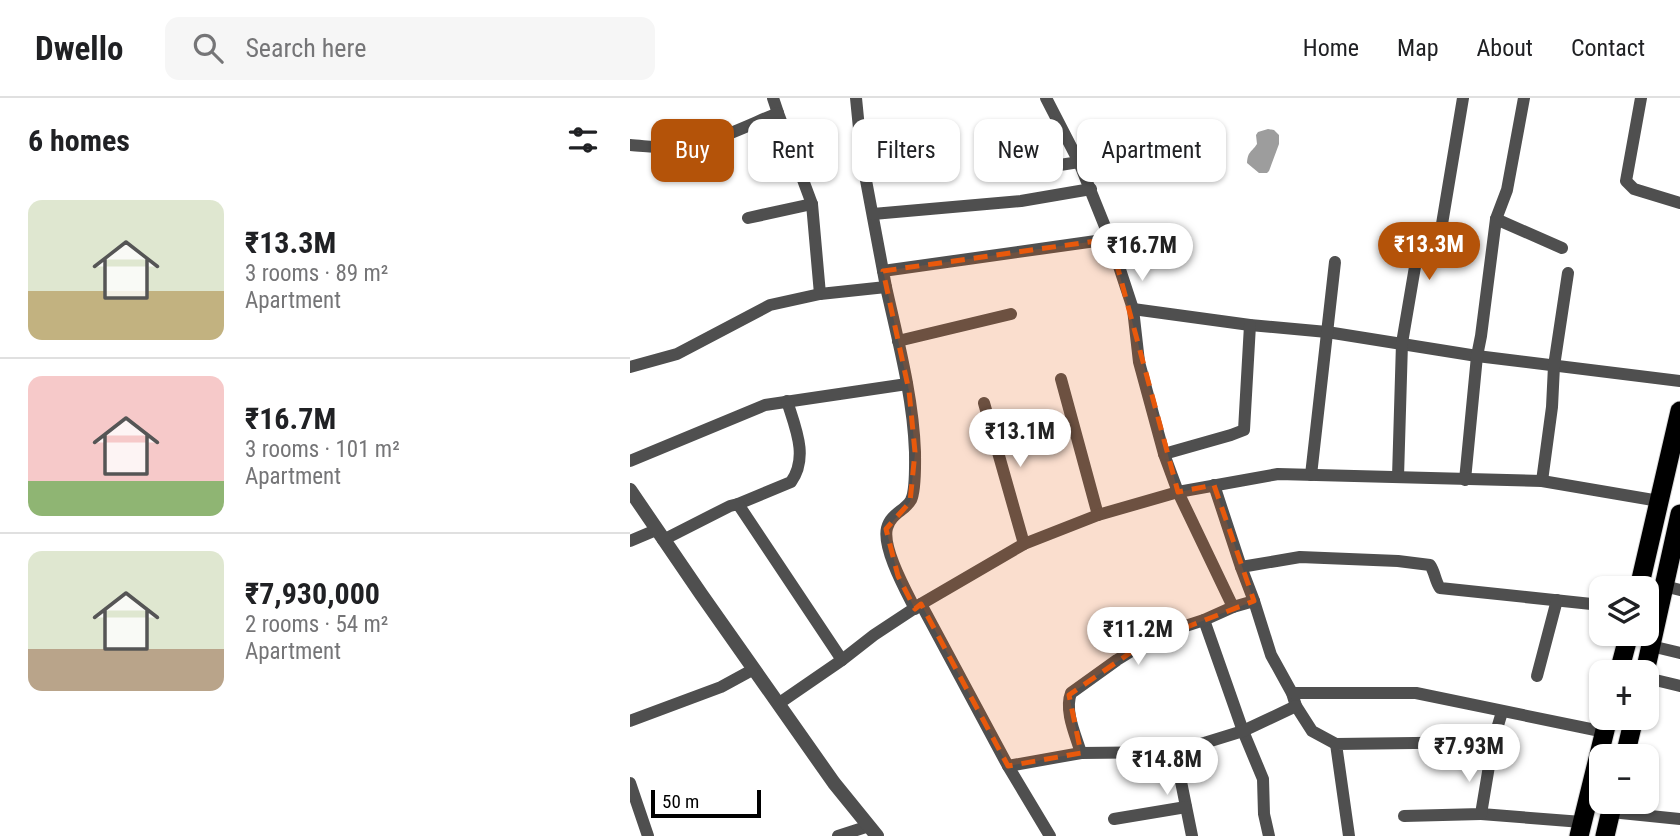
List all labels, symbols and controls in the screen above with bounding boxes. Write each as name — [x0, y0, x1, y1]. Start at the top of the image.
search box — [165, 17, 655, 80]
text: Dwello — [35, 29, 123, 68]
icon: search — [189, 29, 227, 67]
text: Search here — [245, 33, 366, 63]
text: Home — [1303, 34, 1359, 62]
text: Map — [1397, 34, 1439, 62]
text: About — [1477, 34, 1533, 62]
text: Contact — [1571, 34, 1645, 62]
chip: Buy — [651, 119, 734, 182]
chip: Rent — [748, 119, 838, 182]
chip: Filters — [852, 119, 960, 182]
chip: New — [974, 119, 1063, 182]
chip: Apartment — [1077, 119, 1226, 182]
icon: filters — [564, 121, 602, 159]
text: 6 homes — [28, 123, 130, 158]
pin: ₹13.3M — [1372, 222, 1486, 282]
pin: ₹16.7M — [1085, 223, 1199, 283]
text: ₹13.3M — [245, 225, 336, 260]
icon: home — [84, 228, 168, 312]
text: ₹13.3M — [1394, 231, 1464, 258]
text: ₹16.7M — [1107, 232, 1177, 259]
text: 3 rooms · 89 m² — [245, 260, 388, 287]
text: Apartment — [245, 287, 341, 314]
text: ₹16.7M — [245, 401, 336, 436]
icon: home — [84, 404, 168, 488]
pin: ₹13.1M — [963, 410, 1077, 469]
text: ₹13.1M — [985, 418, 1055, 445]
text: 3 rooms · 101 m² — [245, 436, 400, 463]
text: Apartment — [245, 463, 341, 490]
text: ₹7,930,000 — [245, 576, 380, 611]
map controls — [1589, 576, 1659, 814]
button: layers — [1589, 576, 1659, 646]
icon: home — [84, 579, 168, 663]
pin: ₹11.2M — [1081, 608, 1195, 667]
text: 2 rooms · 54 m² — [245, 611, 388, 638]
text: ₹11.2M — [1103, 616, 1173, 643]
text: Apartment — [245, 638, 341, 665]
button: + — [1589, 660, 1659, 730]
pin: ₹7.93M — [1412, 724, 1526, 784]
text: ₹7.93M — [1434, 733, 1504, 760]
pin: ₹14.8M — [1110, 738, 1224, 797]
button: − — [1589, 744, 1659, 814]
text: ₹14.8M — [1132, 746, 1202, 773]
scale bar — [651, 787, 761, 819]
text: 50 m — [662, 790, 699, 813]

